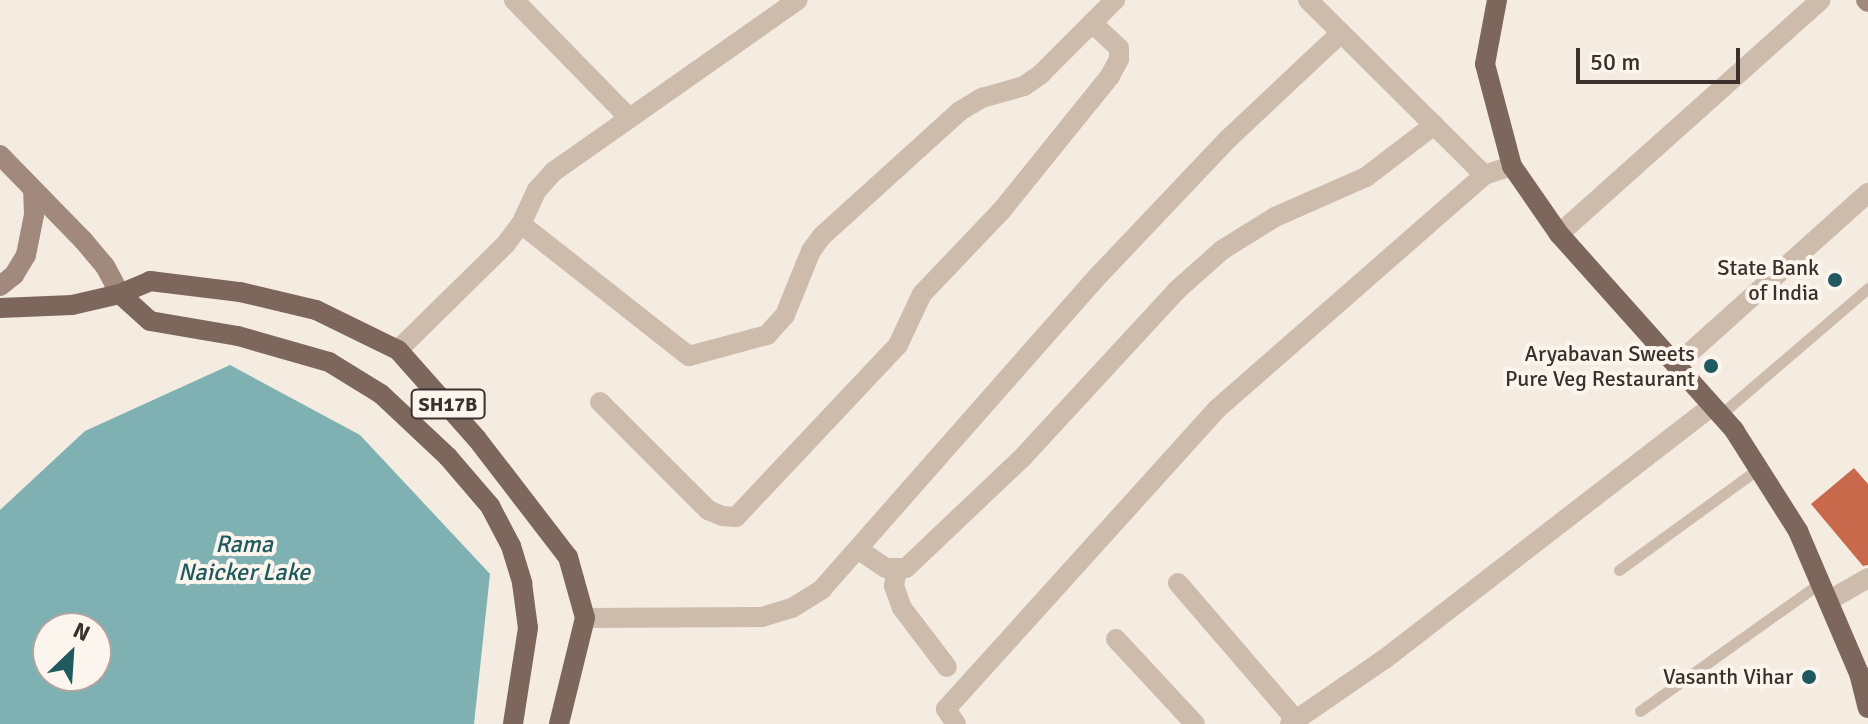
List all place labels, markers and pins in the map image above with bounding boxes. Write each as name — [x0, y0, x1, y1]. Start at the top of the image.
place label: State Bank of India — [1717, 254, 1819, 306]
marker: State Bank of India — [1826, 271, 1844, 289]
place label: Aryabavan Sweets Pure Veg Restaurant — [1505, 340, 1695, 392]
marker: Aryabavan Sweets Pure Veg Restaurant — [1702, 357, 1720, 375]
place label: Vasanth Vihar — [1663, 664, 1793, 690]
marker: Vasanth Vihar — [1800, 668, 1818, 686]

